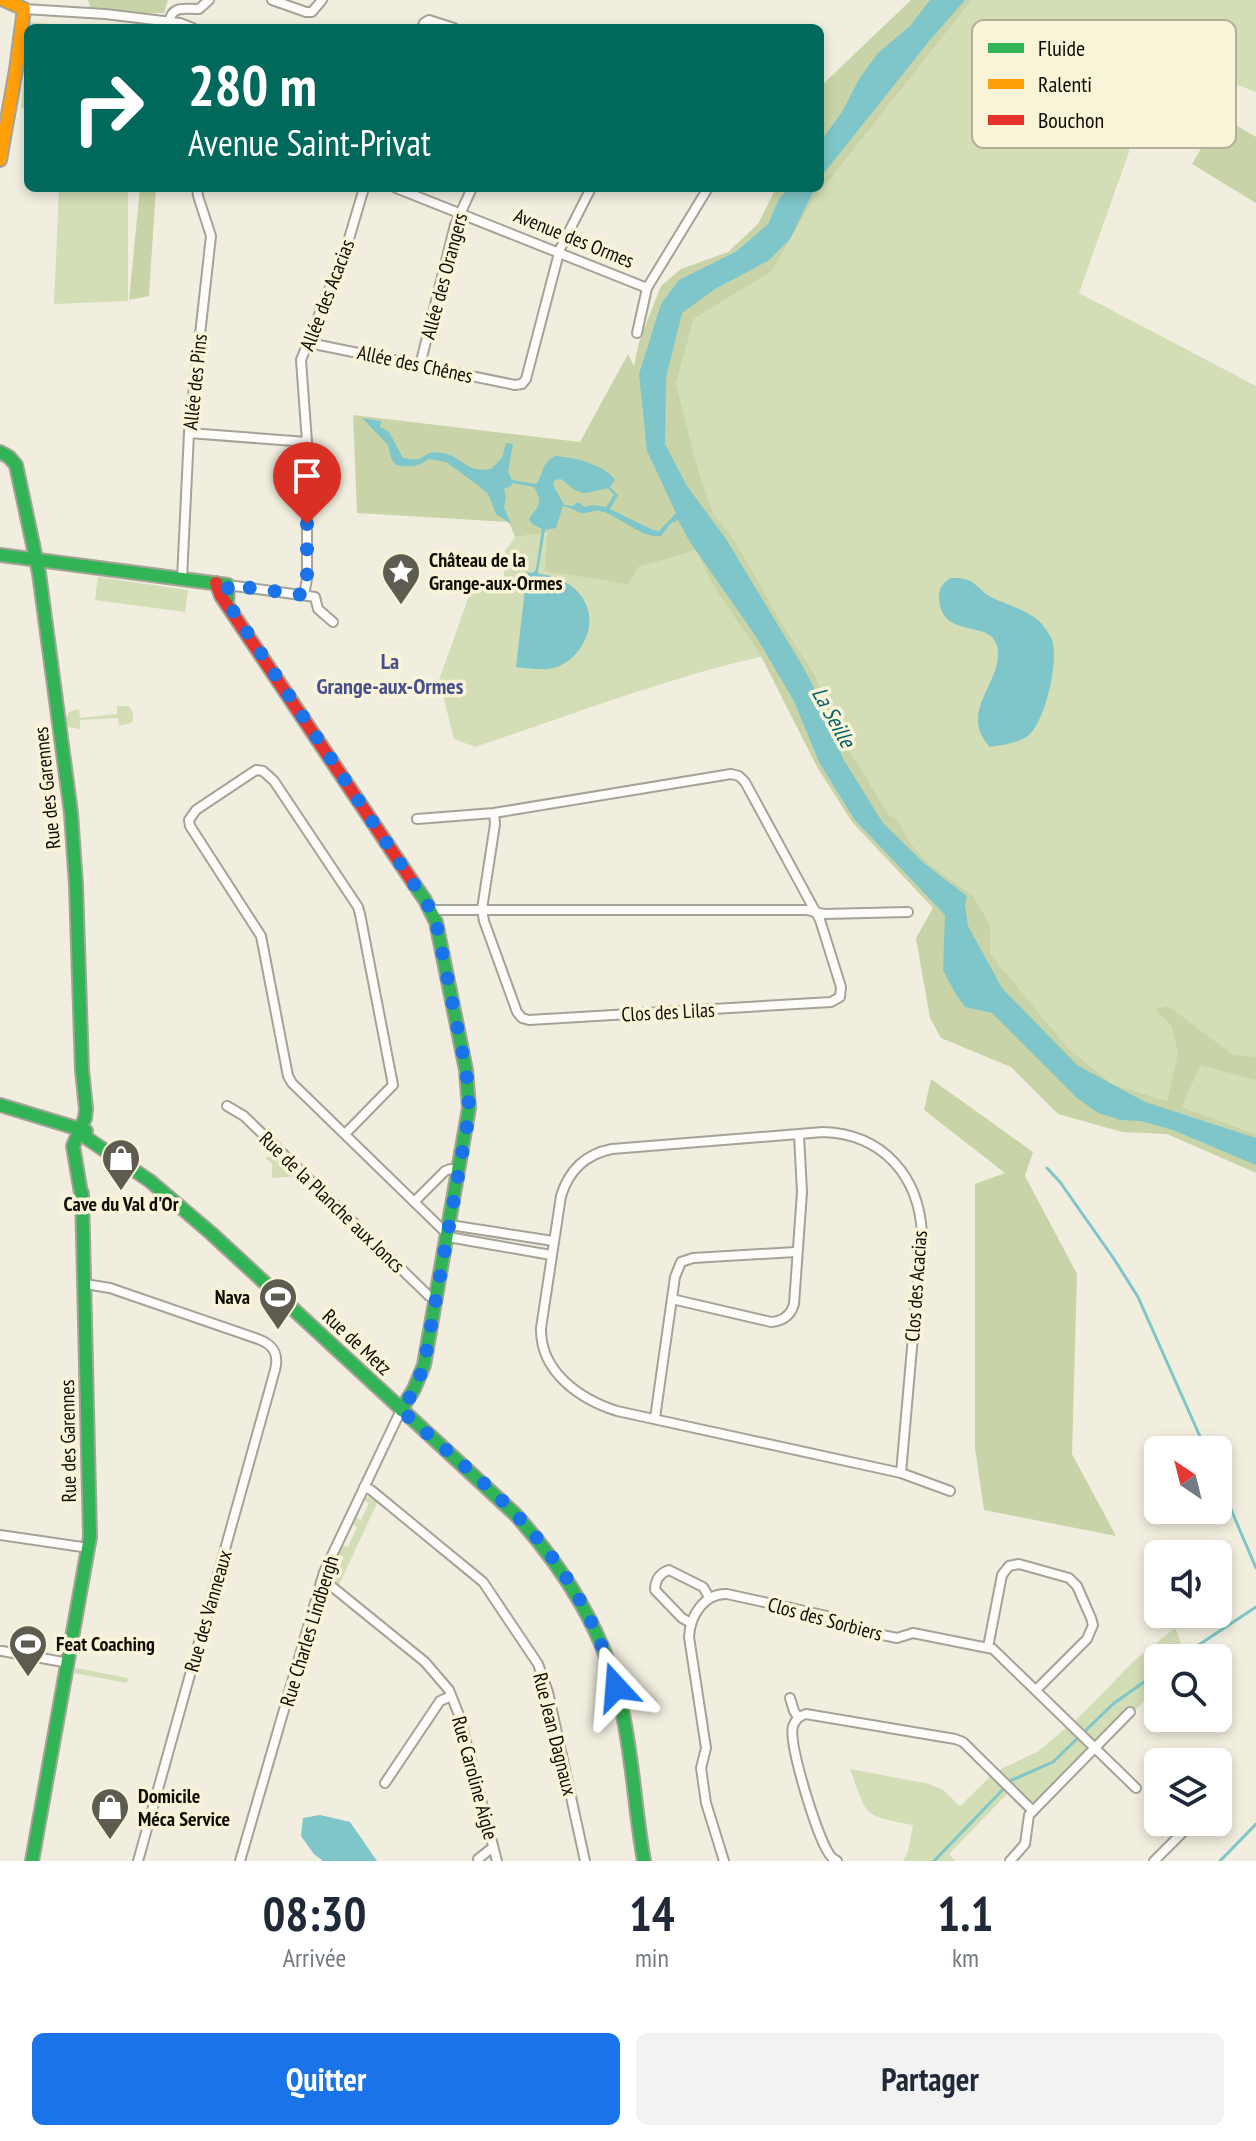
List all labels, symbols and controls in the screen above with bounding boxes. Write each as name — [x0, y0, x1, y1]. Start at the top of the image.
legend — [972, 20, 1236, 148]
text: Fluide — [1038, 34, 1085, 62]
text: 280 m — [188, 49, 317, 121]
icon: right — [56, 56, 160, 160]
text: Ralenti — [1038, 70, 1092, 98]
text: Bouchon — [1038, 106, 1104, 134]
text: Avenue Saint-Privat — [188, 119, 431, 166]
street label: Avenue des Ormes — [510, 202, 638, 274]
street label: Allée des Orangers — [415, 210, 473, 342]
street label: Allée des Acacias — [294, 235, 360, 354]
street label: Allée des Pins — [177, 333, 213, 431]
street label: Allée des Chênes — [355, 339, 475, 389]
pin — [273, 442, 341, 524]
icon: arrive — [285, 454, 329, 498]
place label: Château de la Grange-aux-Ormes — [429, 547, 563, 596]
place icon: Château de la Grange-aux-Ormes — [380, 551, 422, 606]
district label: La Grange-aux-Ormes — [317, 647, 464, 700]
water label: La Seille — [806, 682, 863, 754]
street label: Rue des Garennes — [28, 725, 66, 850]
street label: Clos des Lilas — [621, 997, 716, 1027]
street label: Rue de la Planche aux Joncs — [254, 1126, 410, 1278]
shop icon: Cave du Val d'Or — [100, 1137, 142, 1192]
place label: Cave du Val d'Or — [64, 1191, 179, 1217]
street label: Clos des Acacias — [899, 1229, 933, 1342]
sports icon: Nava — [257, 1276, 299, 1331]
place label: Nava — [215, 1284, 250, 1310]
street label: Rue de Metz — [317, 1303, 397, 1381]
street label: Rue des Garennes — [54, 1379, 82, 1503]
north arrow — [1144, 1436, 1232, 1524]
map controls — [1144, 1436, 1232, 1836]
button: sound — [1144, 1540, 1232, 1628]
street label: Rue des Vanneaux — [178, 1547, 238, 1675]
street label: Rue Charles Lindbergh — [274, 1553, 344, 1709]
street label: Clos des Sorbiers — [765, 1591, 885, 1647]
sports icon: Feat Coaching — [7, 1623, 49, 1678]
place label: Feat Coaching — [56, 1631, 155, 1657]
button: search — [1144, 1644, 1232, 1732]
position arrow — [574, 1645, 658, 1729]
street label: Rue Jean Dagnaux — [527, 1670, 583, 1798]
street label: Rue Caroline Aigle — [446, 1713, 504, 1843]
button: layers — [1144, 1748, 1232, 1836]
place label: Domicile Méca Service — [138, 1783, 230, 1832]
shop icon: Domicile Méca Service — [89, 1786, 131, 1841]
text: 08:30 — [263, 1882, 366, 1944]
text: 14 — [629, 1882, 675, 1944]
text: 1.1 — [937, 1882, 993, 1944]
text: Arrivée — [283, 1941, 346, 1974]
text: min — [635, 1941, 669, 1974]
text: km — [952, 1941, 979, 1974]
button: Quitter — [32, 2033, 620, 2125]
button: Partager — [636, 2033, 1224, 2125]

